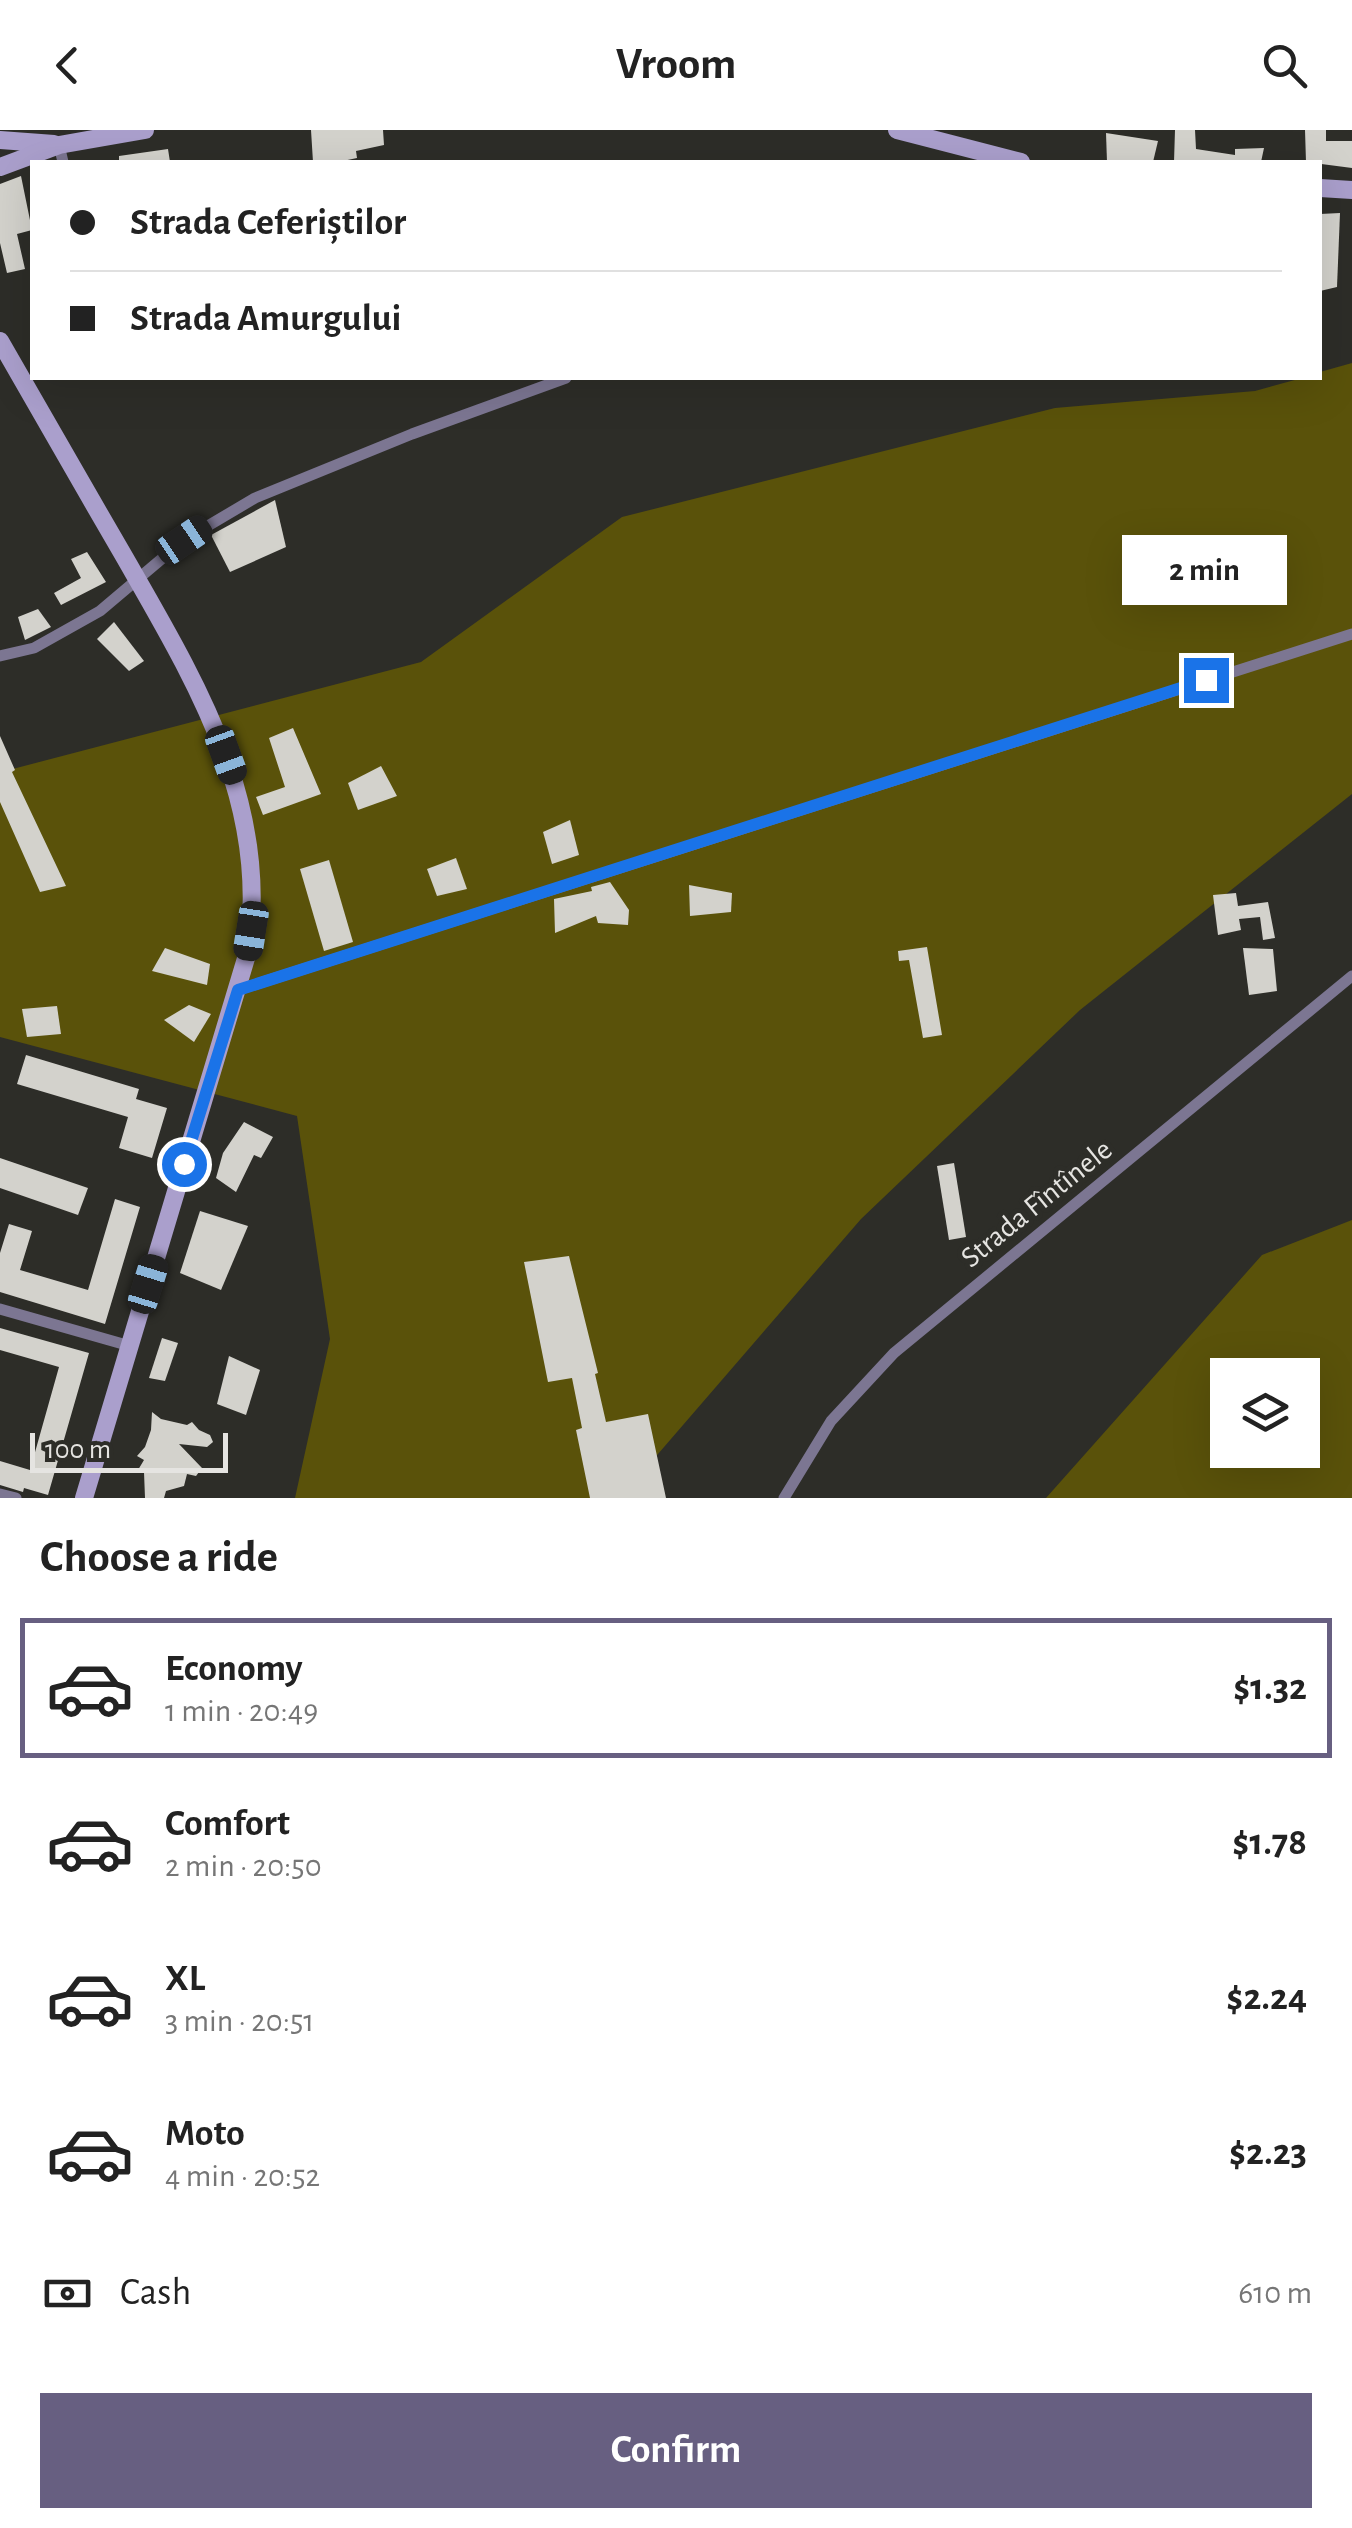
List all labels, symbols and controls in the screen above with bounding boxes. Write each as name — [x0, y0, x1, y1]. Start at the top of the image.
icon: back — [40, 38, 95, 93]
icon: search — [1257, 38, 1312, 93]
text: Vroom — [616, 42, 736, 87]
text: Strada Ceferiștilor — [130, 204, 406, 242]
text: Strada Amurgului — [130, 300, 401, 338]
car — [151, 511, 217, 569]
callout: 2 min — [1124, 535, 1288, 605]
text: 2 min — [1169, 554, 1240, 586]
route end — [1184, 658, 1229, 703]
car — [202, 722, 250, 788]
car — [231, 899, 271, 963]
street label: Strada Fîntînele — [956, 1134, 1118, 1273]
route start — [162, 1142, 207, 1187]
car — [125, 1251, 171, 1317]
map controls — [1210, 1358, 1320, 1468]
button: layers — [1210, 1358, 1320, 1468]
scale bar — [30, 1428, 228, 1472]
text: 100 m — [45, 1436, 111, 1464]
text: Choose a ride — [40, 1535, 278, 1580]
icon: car — [45, 1643, 135, 1733]
text: Economy — [165, 1650, 303, 1688]
text: $1.32 — [1233, 1669, 1307, 1707]
text: 1 min · 20:49 — [165, 1695, 318, 1727]
icon: car — [45, 1798, 135, 1888]
text: Comfort — [165, 1805, 290, 1843]
text: $1.78 — [1232, 1824, 1307, 1862]
text: 2 min · 20:50 — [165, 1850, 322, 1882]
icon: car — [45, 1953, 135, 2043]
text: XL — [165, 1960, 205, 1998]
text: $2.24 — [1226, 1979, 1307, 2017]
text: 3 min · 20:51 — [165, 2005, 314, 2037]
icon: car — [45, 2108, 135, 2198]
text: Moto — [165, 2115, 245, 2153]
text: $2.23 — [1229, 2134, 1307, 2172]
text: 4 min · 20:52 — [165, 2160, 320, 2192]
icon: cash — [40, 2266, 95, 2321]
text: Cash — [120, 2274, 191, 2312]
text: 610 m — [1238, 2277, 1312, 2309]
button: Confirm — [40, 2393, 1312, 2508]

